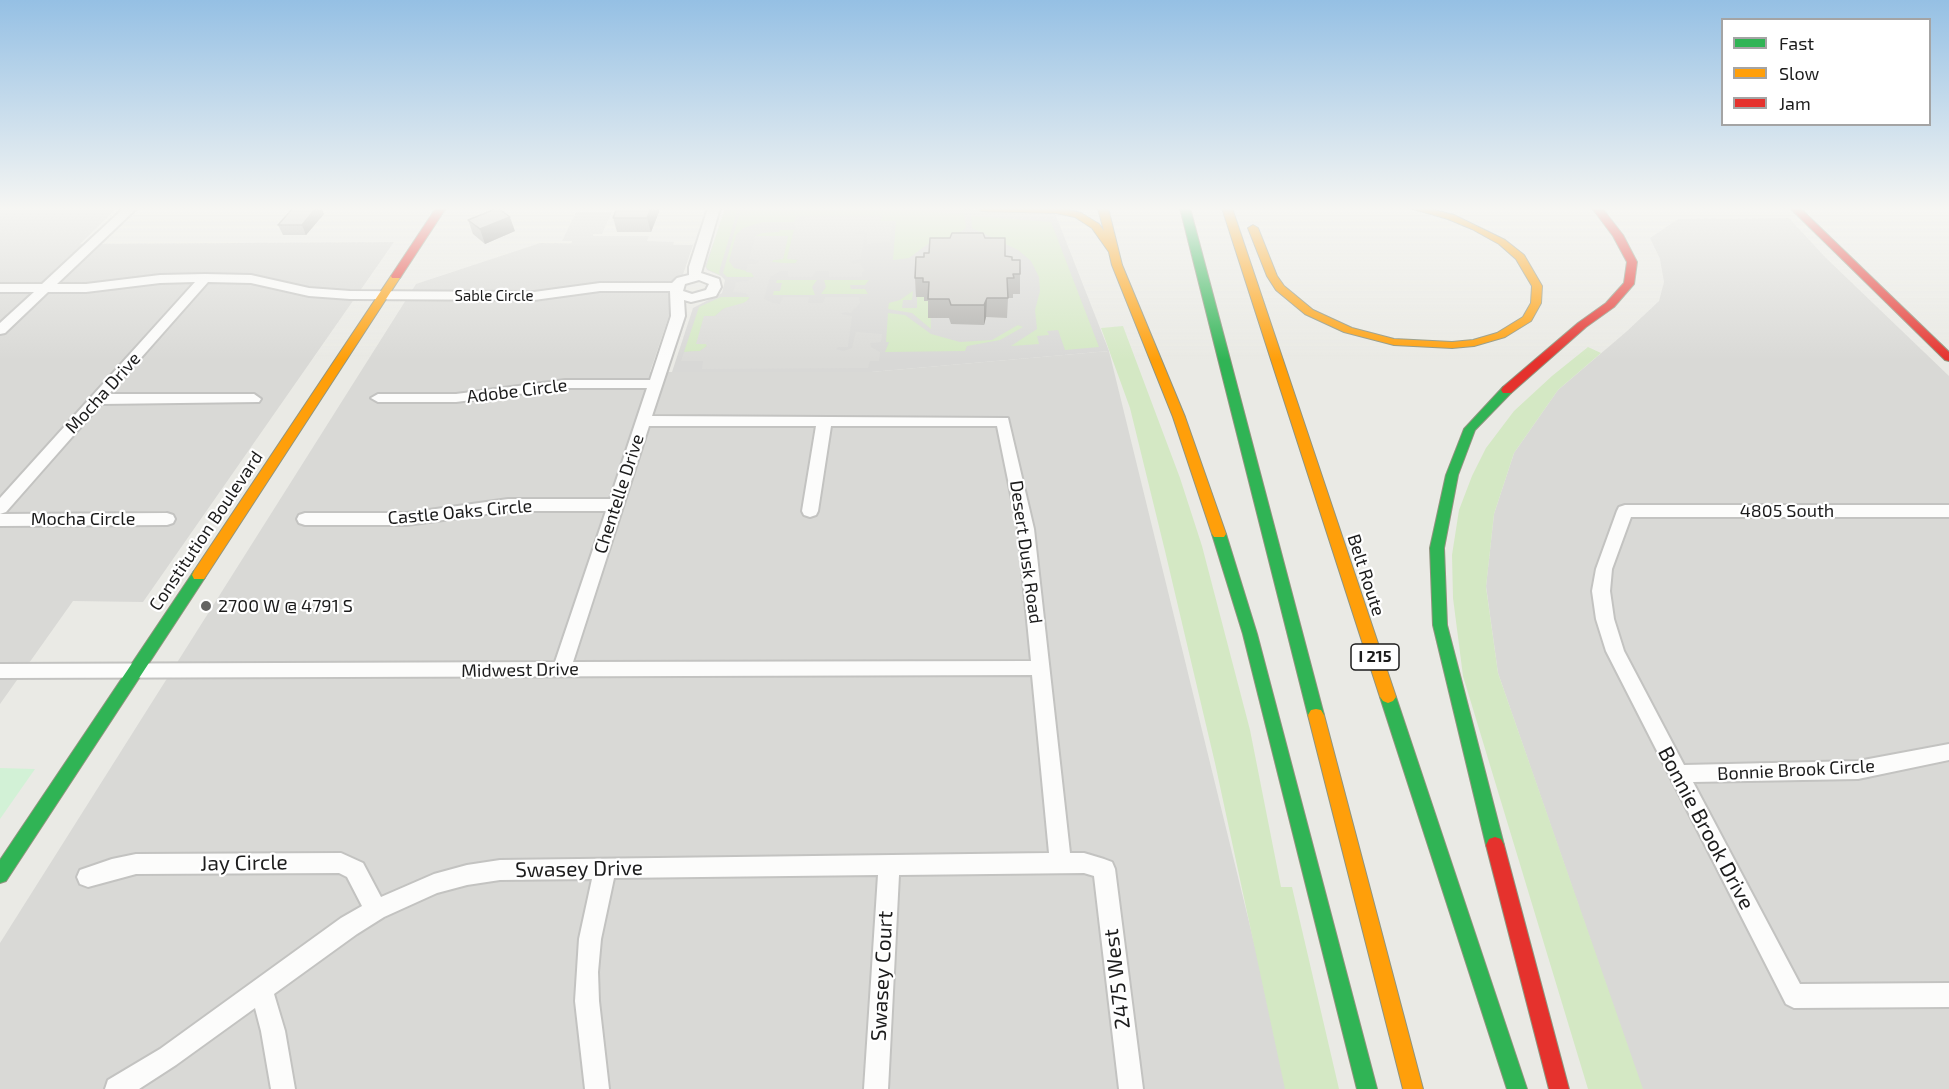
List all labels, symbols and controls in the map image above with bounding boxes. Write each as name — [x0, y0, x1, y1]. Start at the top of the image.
legend — [1721, 18, 1931, 126]
text: Fast — [1779, 32, 1814, 54]
text: Slow — [1779, 62, 1819, 84]
text: Jam — [1779, 92, 1811, 114]
street label: Sable Circle — [455, 287, 533, 305]
street label: Mocha Drive — [61, 348, 145, 438]
street label: Adobe Circle — [465, 374, 569, 408]
street label: Chentelle Drive — [589, 431, 649, 557]
street label: Constitution Boulevard — [145, 447, 267, 615]
street label: Desert Dusk Road — [1005, 479, 1047, 625]
street label: Castle Oaks Circle — [387, 495, 533, 529]
street label: 4805 South — [1740, 500, 1834, 522]
street label: Mocha Circle — [31, 508, 135, 530]
street label: Belt Route — [1343, 531, 1389, 619]
place label: 2700 W @ 4791 S — [218, 595, 353, 617]
marker: 2700 W @ 4791 S — [199, 599, 213, 613]
road number: I 215 — [1351, 644, 1399, 670]
street label: Midwest Drive — [461, 658, 579, 682]
street label: Bonnie Brook Drive — [1652, 742, 1760, 914]
street label: Bonnie Brook Circle — [1717, 755, 1875, 785]
street label: Jay Circle — [200, 850, 288, 876]
street label: Swasey Drive — [515, 855, 643, 883]
street label: Swasey Court — [866, 910, 898, 1042]
street label: 2475 West — [1098, 927, 1136, 1031]

